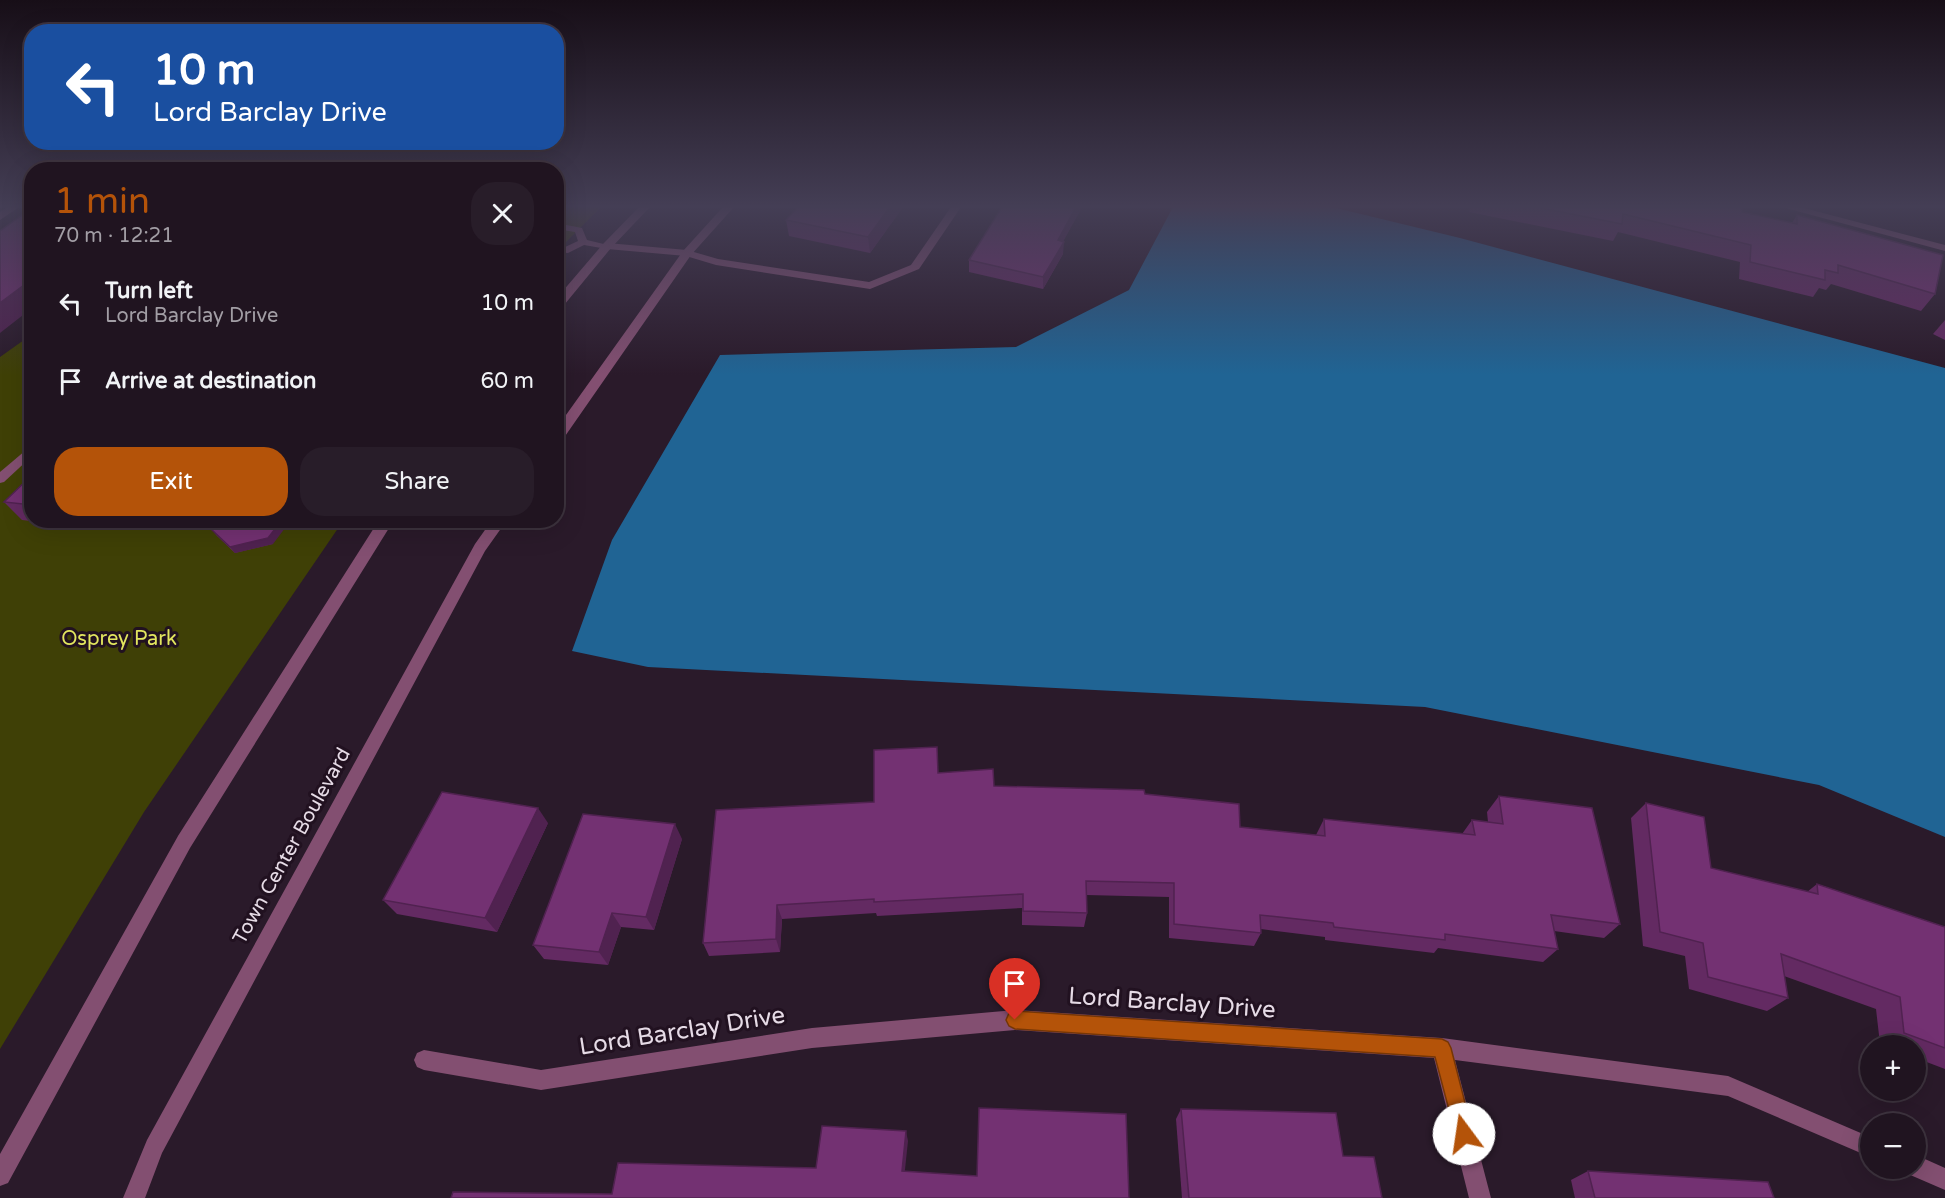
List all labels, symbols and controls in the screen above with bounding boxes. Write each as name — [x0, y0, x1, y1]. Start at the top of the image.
text: 10 m — [153, 45, 255, 96]
icon: left — [54, 48, 132, 126]
text: Lord Barclay Drive — [153, 96, 387, 129]
text: 1 min — [54, 180, 150, 223]
button: close — [471, 182, 534, 245]
text: 70 m · 12:21 — [54, 224, 174, 248]
text: Turn left — [105, 278, 193, 304]
icon: left — [54, 287, 87, 320]
text: 10 m — [480, 290, 534, 316]
text: Lord Barclay Drive — [105, 304, 278, 328]
icon: arrive — [54, 365, 87, 398]
text: Arrive at destination — [105, 368, 316, 394]
text: 60 m — [480, 368, 534, 394]
button: Exit — [54, 447, 288, 516]
button: Share — [300, 447, 534, 516]
park label: Osprey Park — [61, 627, 177, 651]
street label: Town Center Boulevard — [228, 744, 356, 948]
pin — [989, 958, 1040, 1020]
icon: arrive — [998, 967, 1031, 1000]
street label: Lord Barclay Drive — [1067, 981, 1277, 1025]
street label: Lord Barclay Drive — [577, 1000, 787, 1062]
map controls — [1860, 1035, 1926, 1179]
button: + — [1860, 1035, 1926, 1101]
position arrow — [1432, 1102, 1496, 1166]
button: − — [1860, 1113, 1926, 1179]

